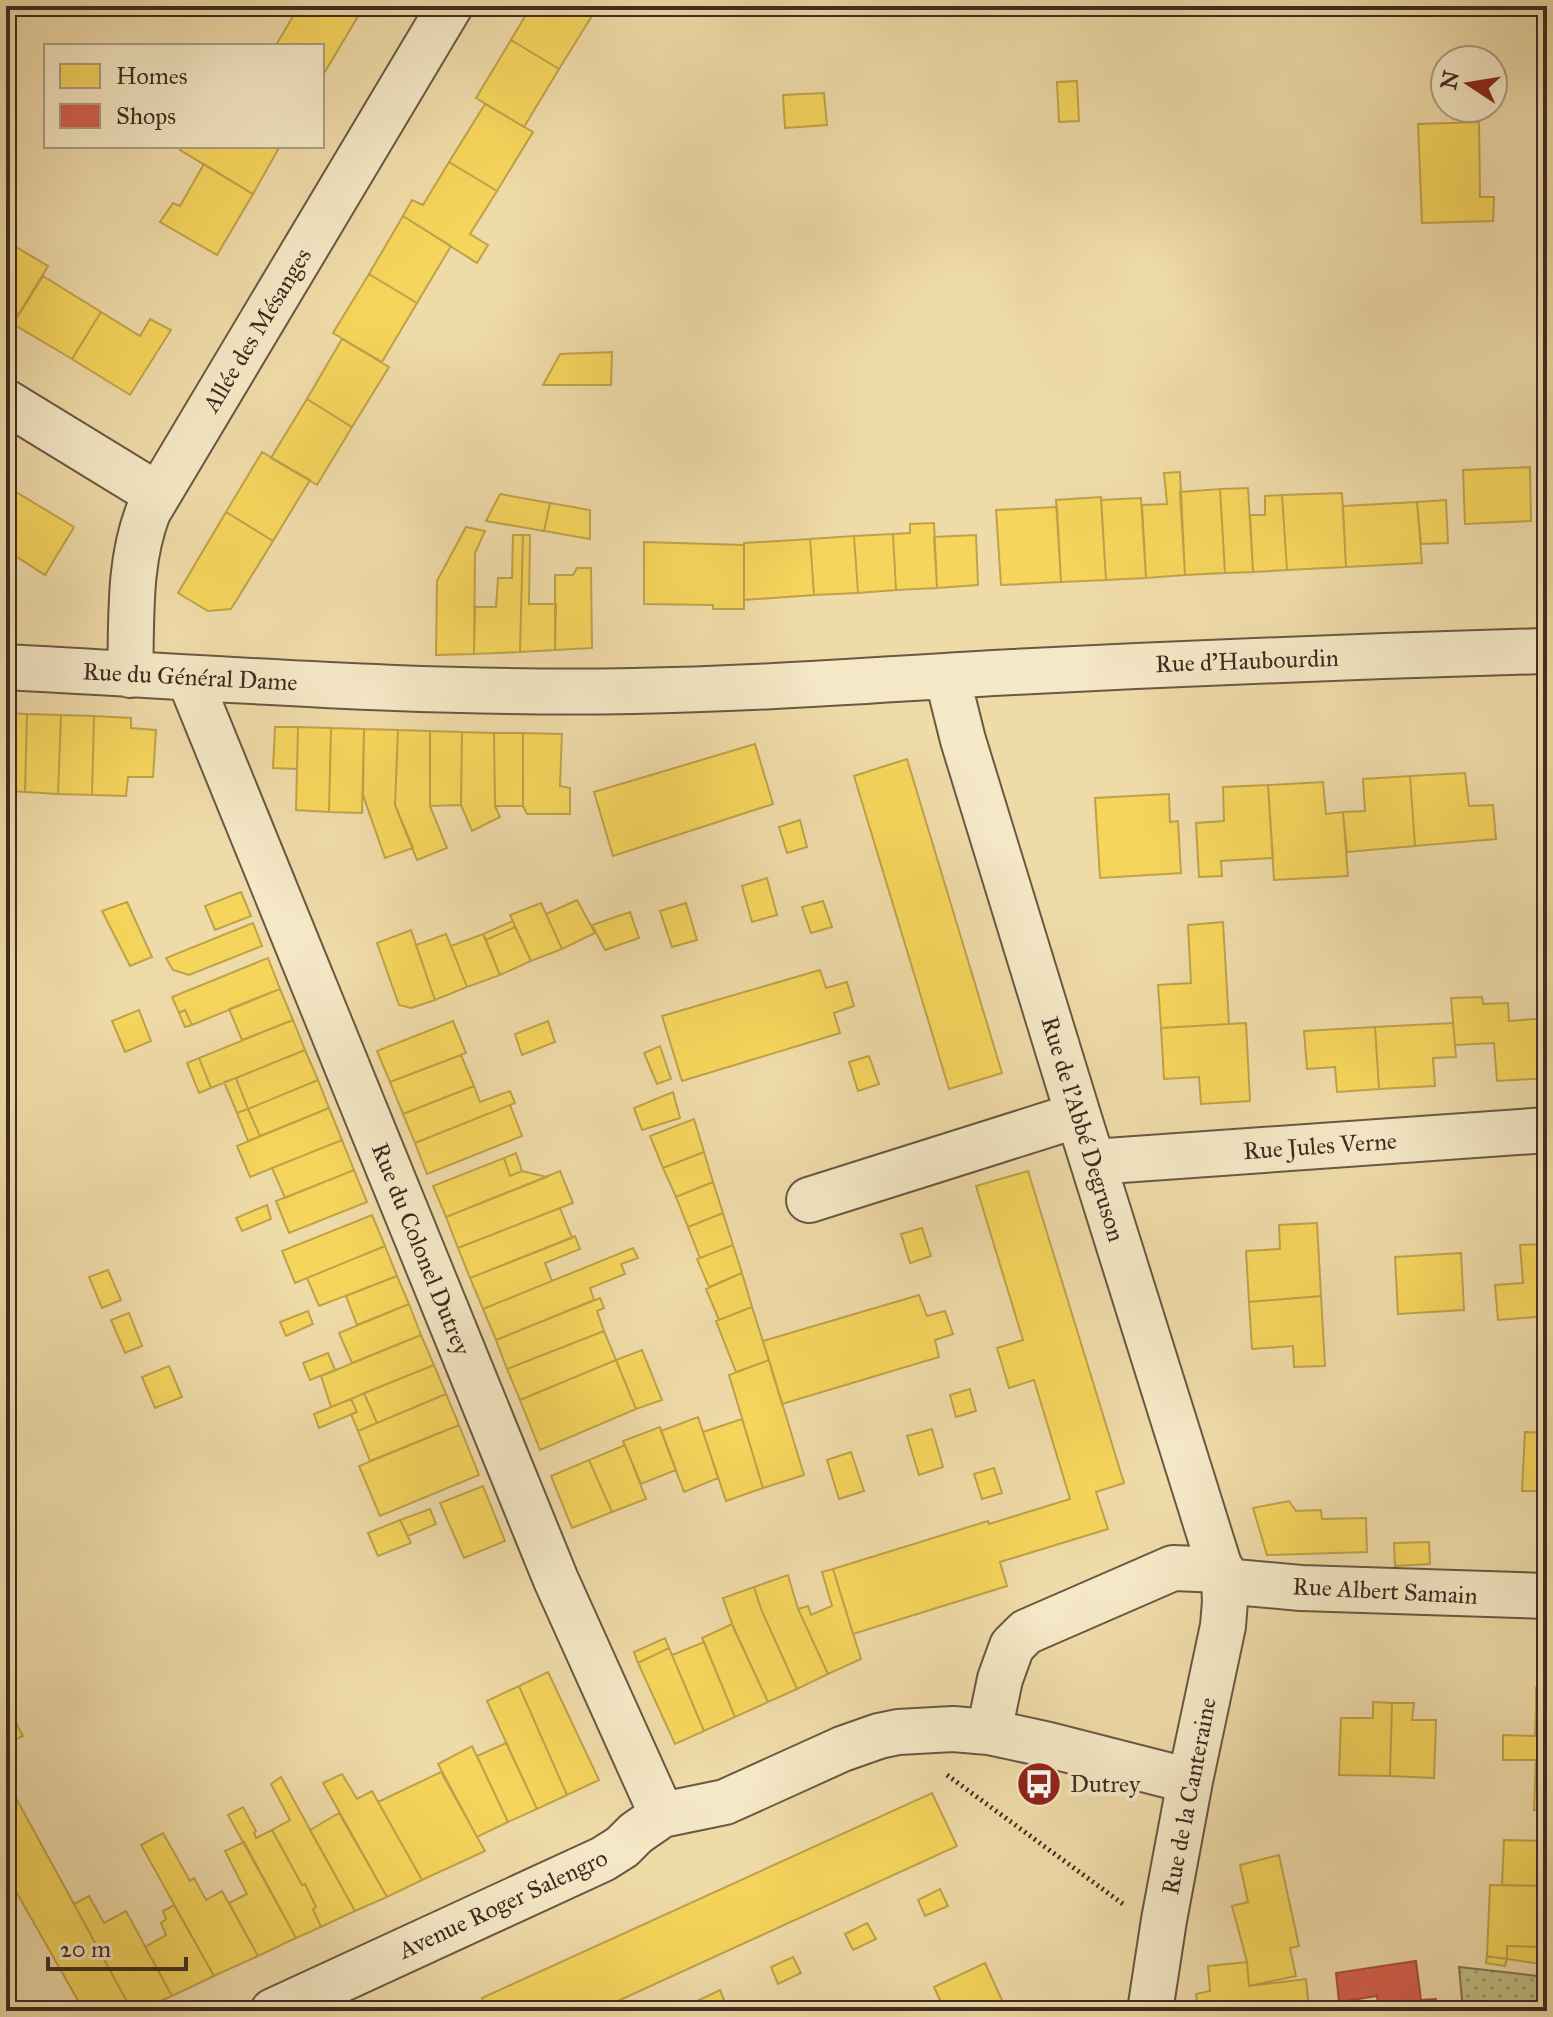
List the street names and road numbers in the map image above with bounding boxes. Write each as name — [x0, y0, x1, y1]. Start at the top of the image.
street label: Allée des Mésanges — [196, 242, 318, 419]
street label: Rue d'Haubourdin — [1155, 643, 1339, 679]
street label: Rue du Général Dame — [82, 656, 298, 698]
street label: Rue de l'Abbé Degruson — [1034, 1013, 1132, 1245]
street label: Rue Jules Verne — [1242, 1126, 1398, 1166]
street label: Rue du Colonel Dutrey — [365, 1138, 478, 1360]
street label: Rue Albert Samain — [1292, 1571, 1478, 1611]
street label: Rue de la Canteraine — [1155, 1695, 1223, 1897]
street label: Avenue Roger Salengro — [393, 1842, 612, 1966]

